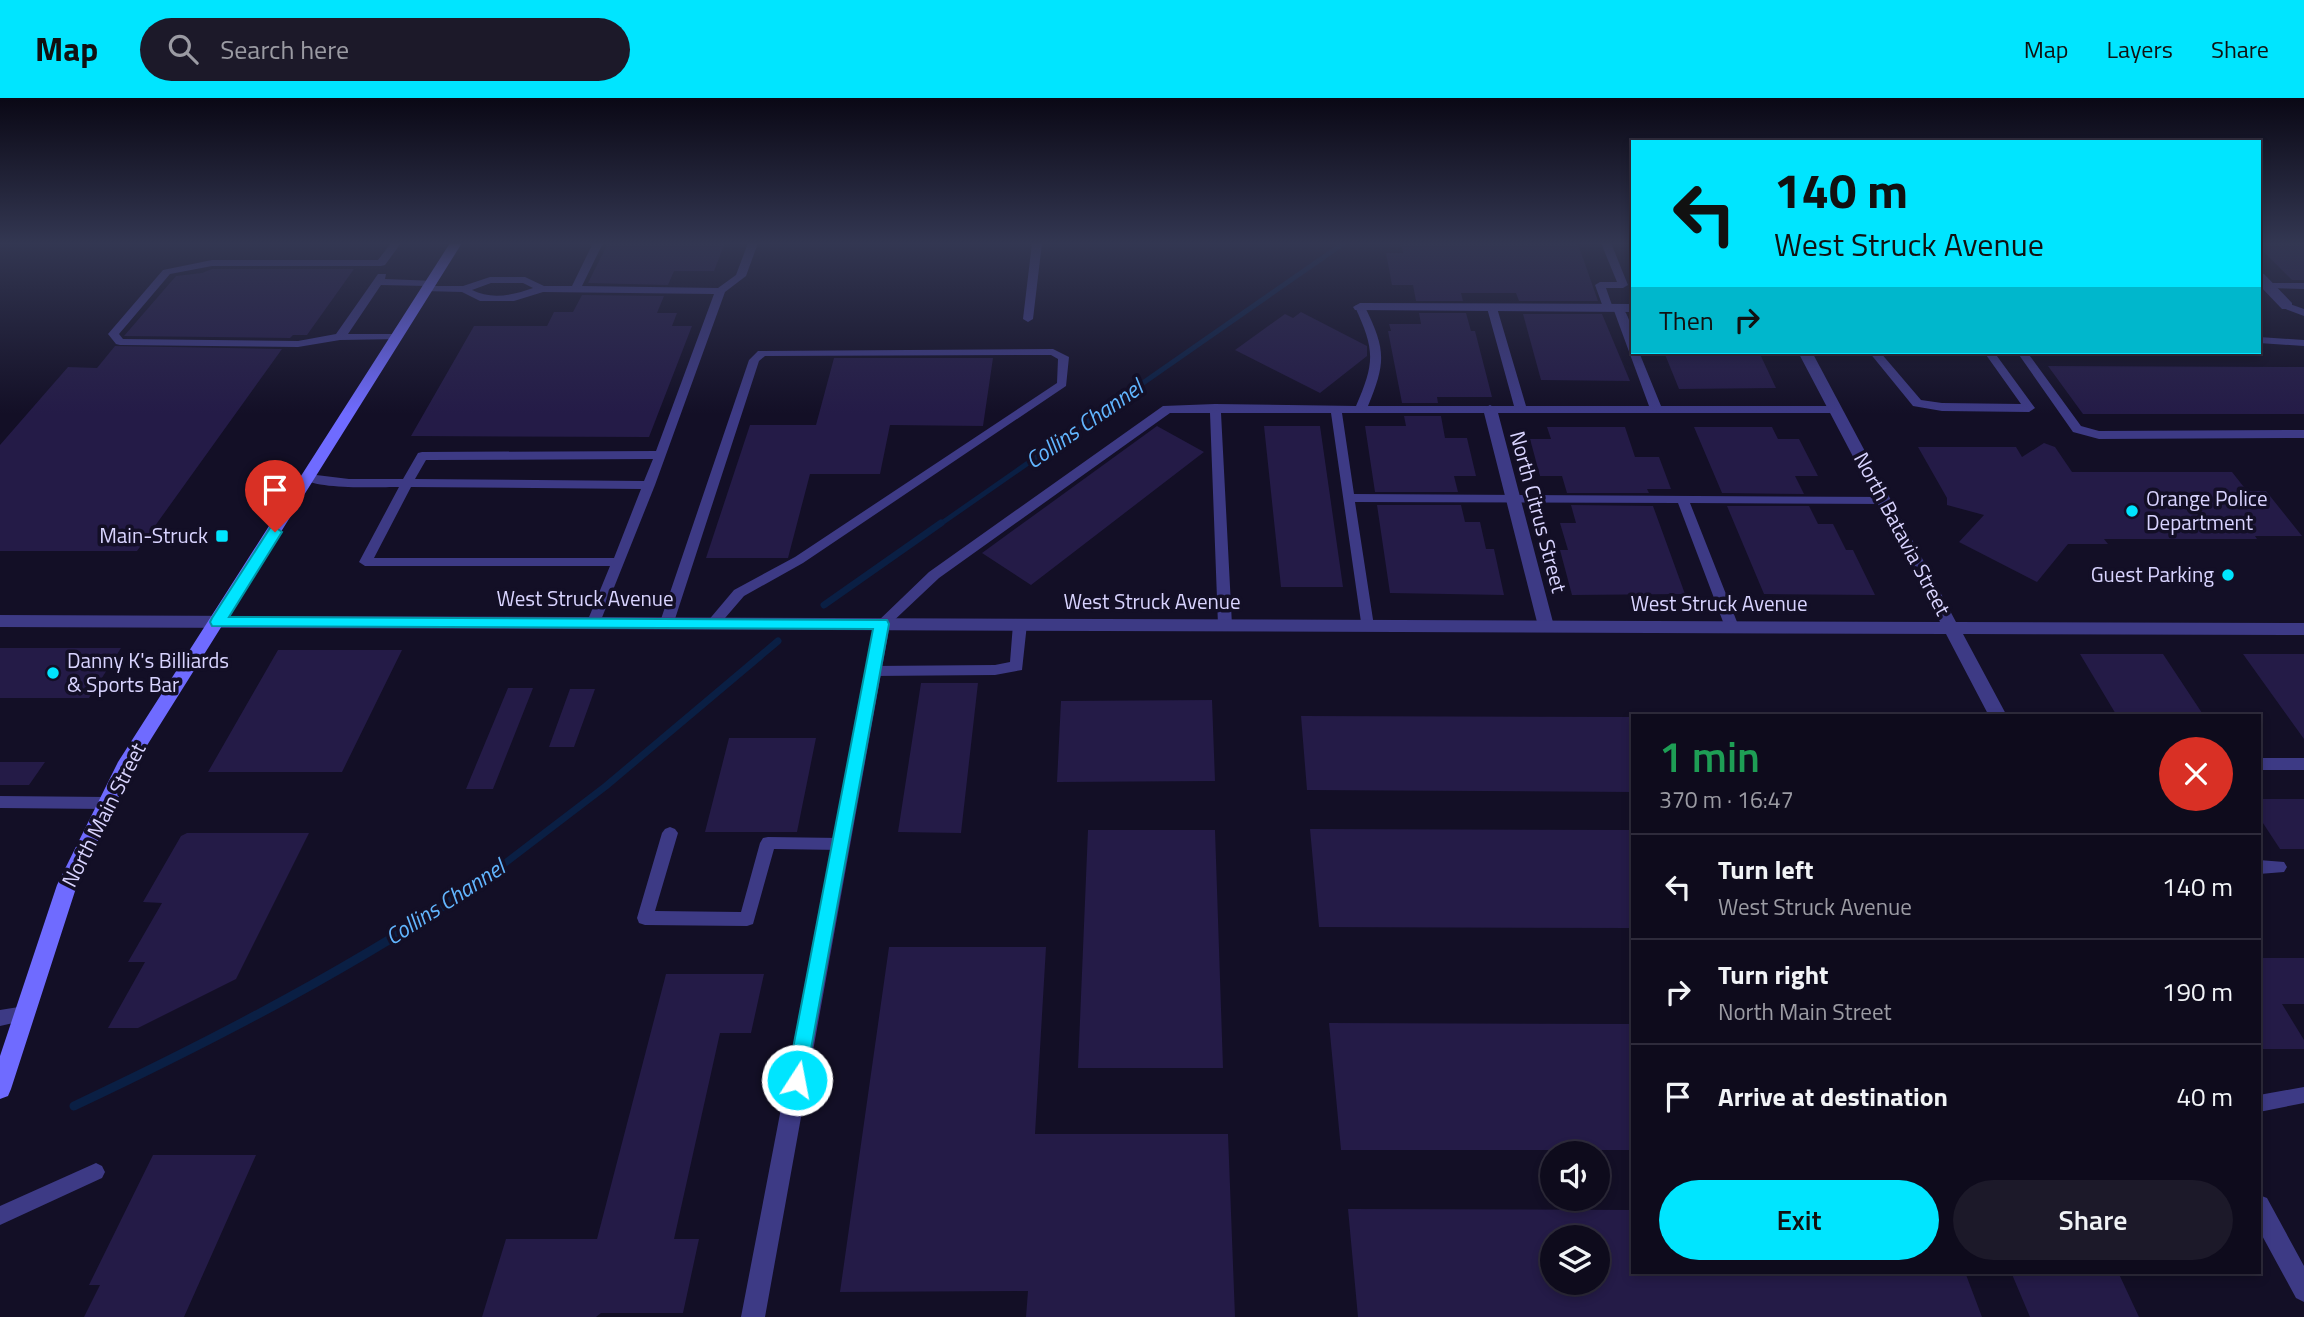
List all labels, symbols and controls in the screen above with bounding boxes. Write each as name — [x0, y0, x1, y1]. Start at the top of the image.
search box — [140, 18, 630, 81]
text: Map — [35, 24, 98, 74]
icon: search — [164, 30, 202, 68]
text: Search here — [220, 30, 349, 69]
text: Map — [2024, 31, 2069, 67]
text: Layers — [2107, 31, 2173, 67]
text: Share — [2211, 31, 2269, 67]
text: 140 m — [1774, 152, 1908, 227]
icon: left — [1659, 168, 1750, 259]
text: West Struck Avenue — [1774, 220, 2044, 268]
text: Then — [1659, 301, 1714, 340]
icon: right — [1728, 301, 1766, 339]
water label: Collins Channel — [1018, 368, 1152, 477]
street label: North Citrus Street — [1502, 427, 1576, 597]
street label: North Batavia Street — [1846, 446, 1960, 621]
pin — [245, 460, 305, 532]
icon: arrive — [256, 471, 294, 509]
place label: Orange Police Department — [2146, 482, 2268, 538]
marker: Orange Police Department — [2124, 503, 2140, 519]
place label: Main-Struck — [99, 519, 208, 551]
marker: Main-Struck — [214, 528, 230, 544]
place label: Guest Parking — [2091, 558, 2214, 590]
marker: Guest Parking — [2220, 567, 2236, 583]
street label: West Struck Avenue — [496, 582, 674, 614]
street label: West Struck Avenue — [1063, 585, 1241, 617]
street label: West Struck Avenue — [1630, 587, 1808, 619]
place label: Danny K's Billiards & Sports Bar — [67, 644, 229, 700]
marker: Danny K's Billiards & Sports Bar — [45, 665, 61, 681]
text: 1 min — [1659, 724, 1760, 788]
street label: North Main Street — [53, 736, 154, 892]
button: close — [2159, 737, 2233, 811]
text: 370 m · 16:47 — [1659, 782, 1794, 817]
water label: Collins Channel — [378, 848, 514, 954]
text: Turn left — [1718, 850, 1813, 889]
text: 140 m — [2162, 867, 2233, 906]
icon: left — [1659, 868, 1697, 906]
text: West Struck Avenue — [1718, 889, 1912, 924]
text: Turn right — [1718, 955, 1829, 994]
text: 190 m — [2162, 972, 2233, 1011]
icon: right — [1659, 973, 1697, 1011]
text: North Main Street — [1718, 994, 1892, 1029]
position arrow — [760, 1043, 834, 1117]
text: Arrive at destination — [1718, 1077, 1948, 1116]
text: 40 m — [2176, 1077, 2233, 1116]
icon: arrive — [1659, 1078, 1697, 1116]
map controls — [1540, 1141, 1610, 1295]
button: sound — [1540, 1141, 1610, 1211]
button: Exit — [1659, 1180, 1939, 1260]
button: Share — [1953, 1180, 2233, 1260]
button: layers — [1540, 1225, 1610, 1295]

